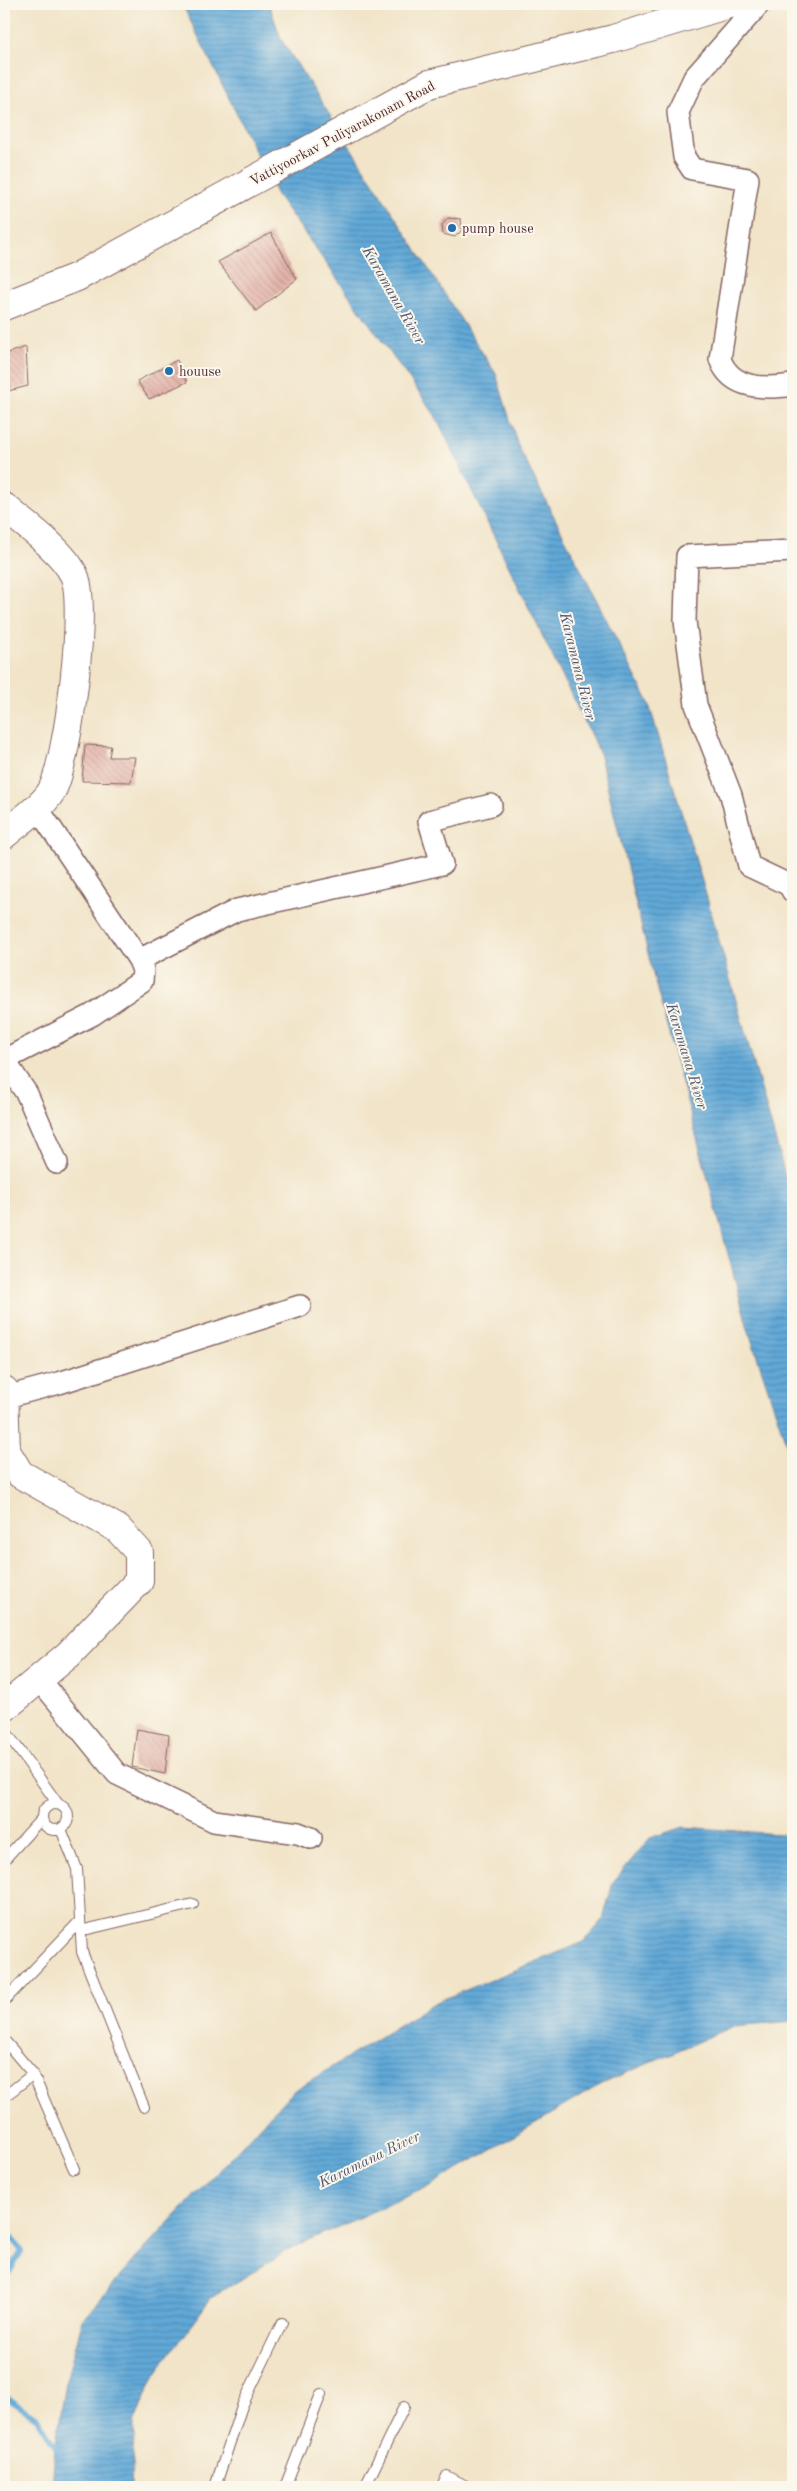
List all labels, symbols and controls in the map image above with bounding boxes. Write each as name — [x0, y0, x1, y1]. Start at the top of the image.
street label: Vattiyoorkav Puliyarakonam Road — [247, 79, 437, 189]
marker: pump house — [446, 222, 458, 234]
place label: pump house — [462, 222, 534, 236]
water label: Karamana River — [358, 243, 427, 348]
marker: houuse — [163, 365, 175, 377]
place label: houuse — [179, 365, 221, 379]
water label: Karamana River — [556, 610, 597, 722]
water label: Karamana River — [662, 1001, 709, 1112]
water label: Karamana River — [316, 2129, 423, 2192]

